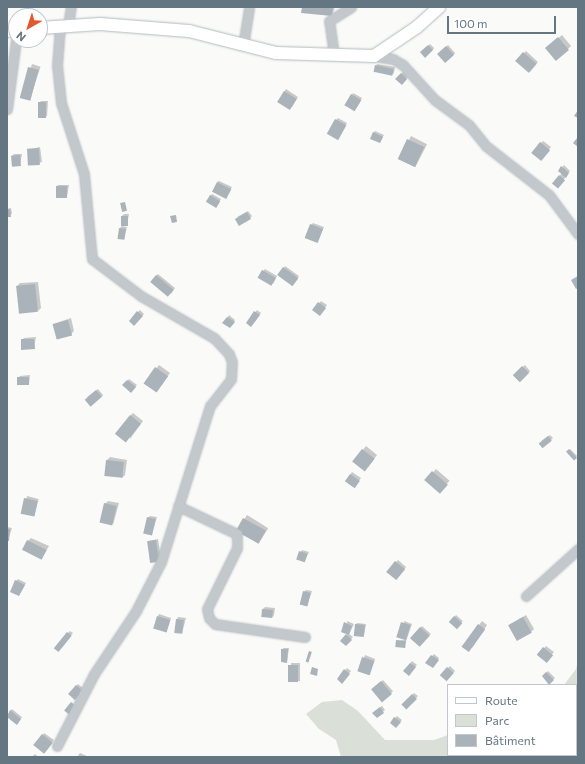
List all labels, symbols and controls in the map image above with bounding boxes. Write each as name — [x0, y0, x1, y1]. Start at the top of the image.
north arrow — [8, 8, 48, 48]
scale bar — [449, 8, 558, 34]
text: 100 m — [454, 16, 488, 30]
text: N — [13, 29, 28, 45]
legend — [447, 684, 577, 756]
text: Route — [485, 693, 518, 707]
text: Parc — [485, 713, 509, 727]
text: Bâtiment — [485, 733, 536, 747]

